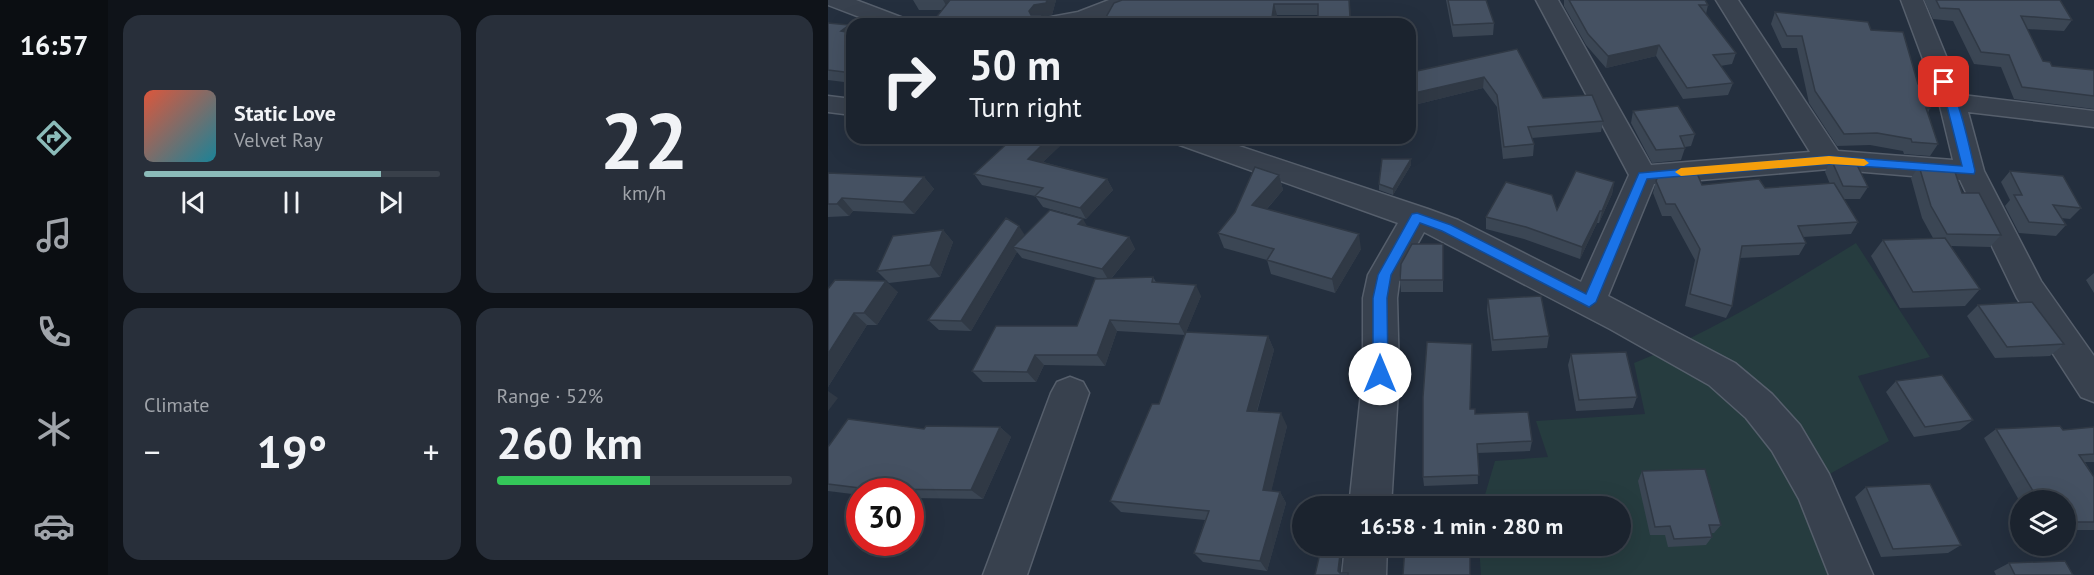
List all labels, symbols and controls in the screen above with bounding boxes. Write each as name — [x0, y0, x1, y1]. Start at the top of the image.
text: 16:57 — [20, 28, 88, 62]
text: 50 m — [969, 37, 1061, 92]
icon: right — [870, 42, 948, 120]
pin — [1918, 56, 1969, 107]
icon: arrive — [1927, 65, 1960, 98]
text: 22 — [600, 90, 688, 191]
text: Turn right — [969, 90, 1082, 124]
text: Static Love — [234, 99, 336, 127]
icon: directions — [33, 117, 75, 159]
text: Velvet Ray — [234, 127, 323, 153]
text: km/h — [622, 180, 666, 206]
icon: previous — [177, 186, 210, 219]
icon: pause — [275, 186, 308, 219]
icon: next — [374, 186, 407, 219]
icon: music — [33, 214, 75, 256]
icon: phone — [33, 311, 75, 353]
position arrow — [1348, 342, 1412, 406]
text: Range · 52% — [497, 383, 603, 409]
text: Climate — [144, 392, 210, 418]
icon: climate — [33, 408, 75, 450]
text: 260 km — [497, 413, 643, 471]
text: 19° — [256, 422, 327, 480]
text: − — [144, 430, 161, 473]
text: + — [423, 430, 439, 473]
speed limit sign: 30 — [846, 478, 924, 556]
map controls — [2010, 490, 2076, 556]
button: layers — [2010, 490, 2076, 556]
icon: car — [33, 505, 75, 547]
text: 16:58 · 1 min · 280 m — [1360, 512, 1563, 540]

